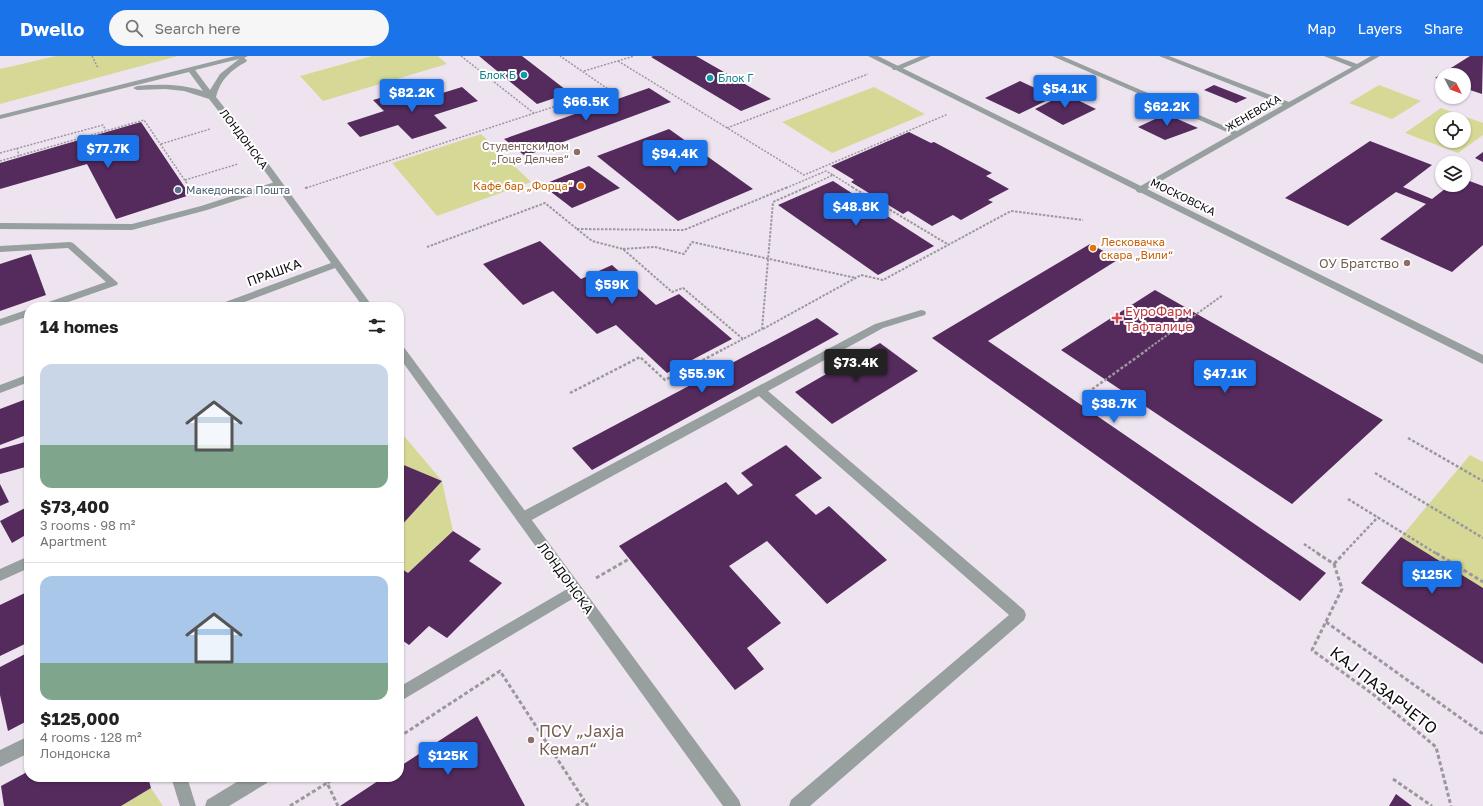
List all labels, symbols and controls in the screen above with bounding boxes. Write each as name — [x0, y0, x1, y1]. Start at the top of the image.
search box — [109, 10, 389, 46]
text: Dwello — [20, 17, 85, 40]
icon: search — [123, 17, 145, 39]
text: Search here — [155, 19, 240, 37]
text: Map — [1307, 20, 1336, 37]
text: Layers — [1358, 20, 1402, 37]
text: Share — [1424, 20, 1463, 37]
place label: Блок Б — [479, 68, 516, 81]
north arrow — [1435, 68, 1471, 104]
map controls — [1435, 68, 1471, 192]
marker: Блок Б — [519, 70, 529, 80]
place label: Блок Г — [718, 71, 753, 84]
marker: Блок Г — [705, 73, 715, 83]
pin: $54.1K — [1032, 75, 1098, 109]
pin: $82.2K — [379, 79, 445, 113]
text: $54.1K — [1042, 80, 1088, 96]
text: $82.2K — [389, 84, 435, 100]
pin: $66.5K — [553, 88, 619, 122]
street label: ЖЕНЕВСКА — [1222, 91, 1284, 134]
text: $66.5K — [563, 93, 609, 109]
pin: $62.2K — [1134, 93, 1200, 127]
text: $62.2K — [1144, 98, 1190, 114]
street label: ЛОНДОНСКА — [218, 106, 271, 172]
button: locate — [1435, 112, 1471, 148]
pin: $77.7K — [75, 135, 141, 169]
place label: Студентски дом „Гоце Делчев“ — [482, 139, 569, 165]
text: $77.7K — [86, 140, 130, 156]
pin: $94.4K — [642, 140, 708, 174]
text: $94.4K — [652, 145, 698, 161]
marker: Студентски дом „Гоце Делчев“ — [572, 147, 582, 157]
button: layers — [1435, 156, 1471, 192]
street label: МОСКОВСКА — [1149, 175, 1218, 218]
place label: Кaфе бар „Форца“ — [473, 179, 573, 192]
marker: Кaфе бар „Форца“ — [576, 181, 586, 191]
place label: Македонска Пошта — [186, 183, 290, 196]
marker: Македонска Пошта — [173, 185, 183, 195]
pin: $48.8K — [823, 193, 889, 227]
text: $48.8K — [832, 198, 880, 214]
place label: Лесковачка скара „Вили“ — [1101, 235, 1173, 261]
marker: Лесковачка скара „Вили“ — [1088, 243, 1098, 253]
street label: ПРАШКА — [245, 255, 304, 289]
place label: ОУ Братство — [1319, 255, 1399, 271]
marker: ОУ Братство — [1402, 258, 1412, 268]
pin: $59K — [588, 271, 636, 305]
text: $59K — [595, 276, 629, 292]
place label: ЕуроФарм Тафталиџе — [1125, 303, 1193, 334]
marker: ЕуроФарм Тафталиџе — [1112, 313, 1122, 323]
icon: filters — [366, 315, 388, 337]
text: 14 homes — [40, 316, 119, 337]
pin: $73.4K — [823, 349, 889, 383]
text: $73.4K — [833, 354, 879, 370]
pin: $55.9K — [669, 360, 735, 394]
pin: $47.1K — [1192, 360, 1258, 394]
text: $55.9K — [679, 365, 725, 381]
text: $47.1K — [1203, 365, 1247, 381]
icon: home — [178, 390, 250, 462]
pin: $38.7K — [1081, 390, 1147, 424]
text: $38.7K — [1091, 395, 1137, 411]
text: $73,400 — [40, 496, 109, 517]
text: 3 rooms · 98 m² — [40, 517, 135, 533]
text: Apartment — [40, 533, 107, 549]
street label: ЛОНДОНСКА — [535, 539, 597, 617]
pin: $125K — [1404, 561, 1460, 595]
text: $125K — [1412, 566, 1452, 582]
icon: home — [178, 602, 250, 674]
street label: КАЈ ПАЗАРЧЕТО — [1326, 642, 1442, 738]
text: $125,000 — [40, 708, 119, 729]
place label: ПСУ „Јахја Кемал“ — [539, 721, 624, 759]
text: 4 rooms · 128 m² — [40, 729, 142, 745]
marker: ПСУ „Јахја Кемал“ — [526, 735, 536, 745]
pin: $125K — [420, 742, 476, 776]
text: Лондонска — [40, 745, 110, 761]
text: $125K — [428, 747, 468, 763]

